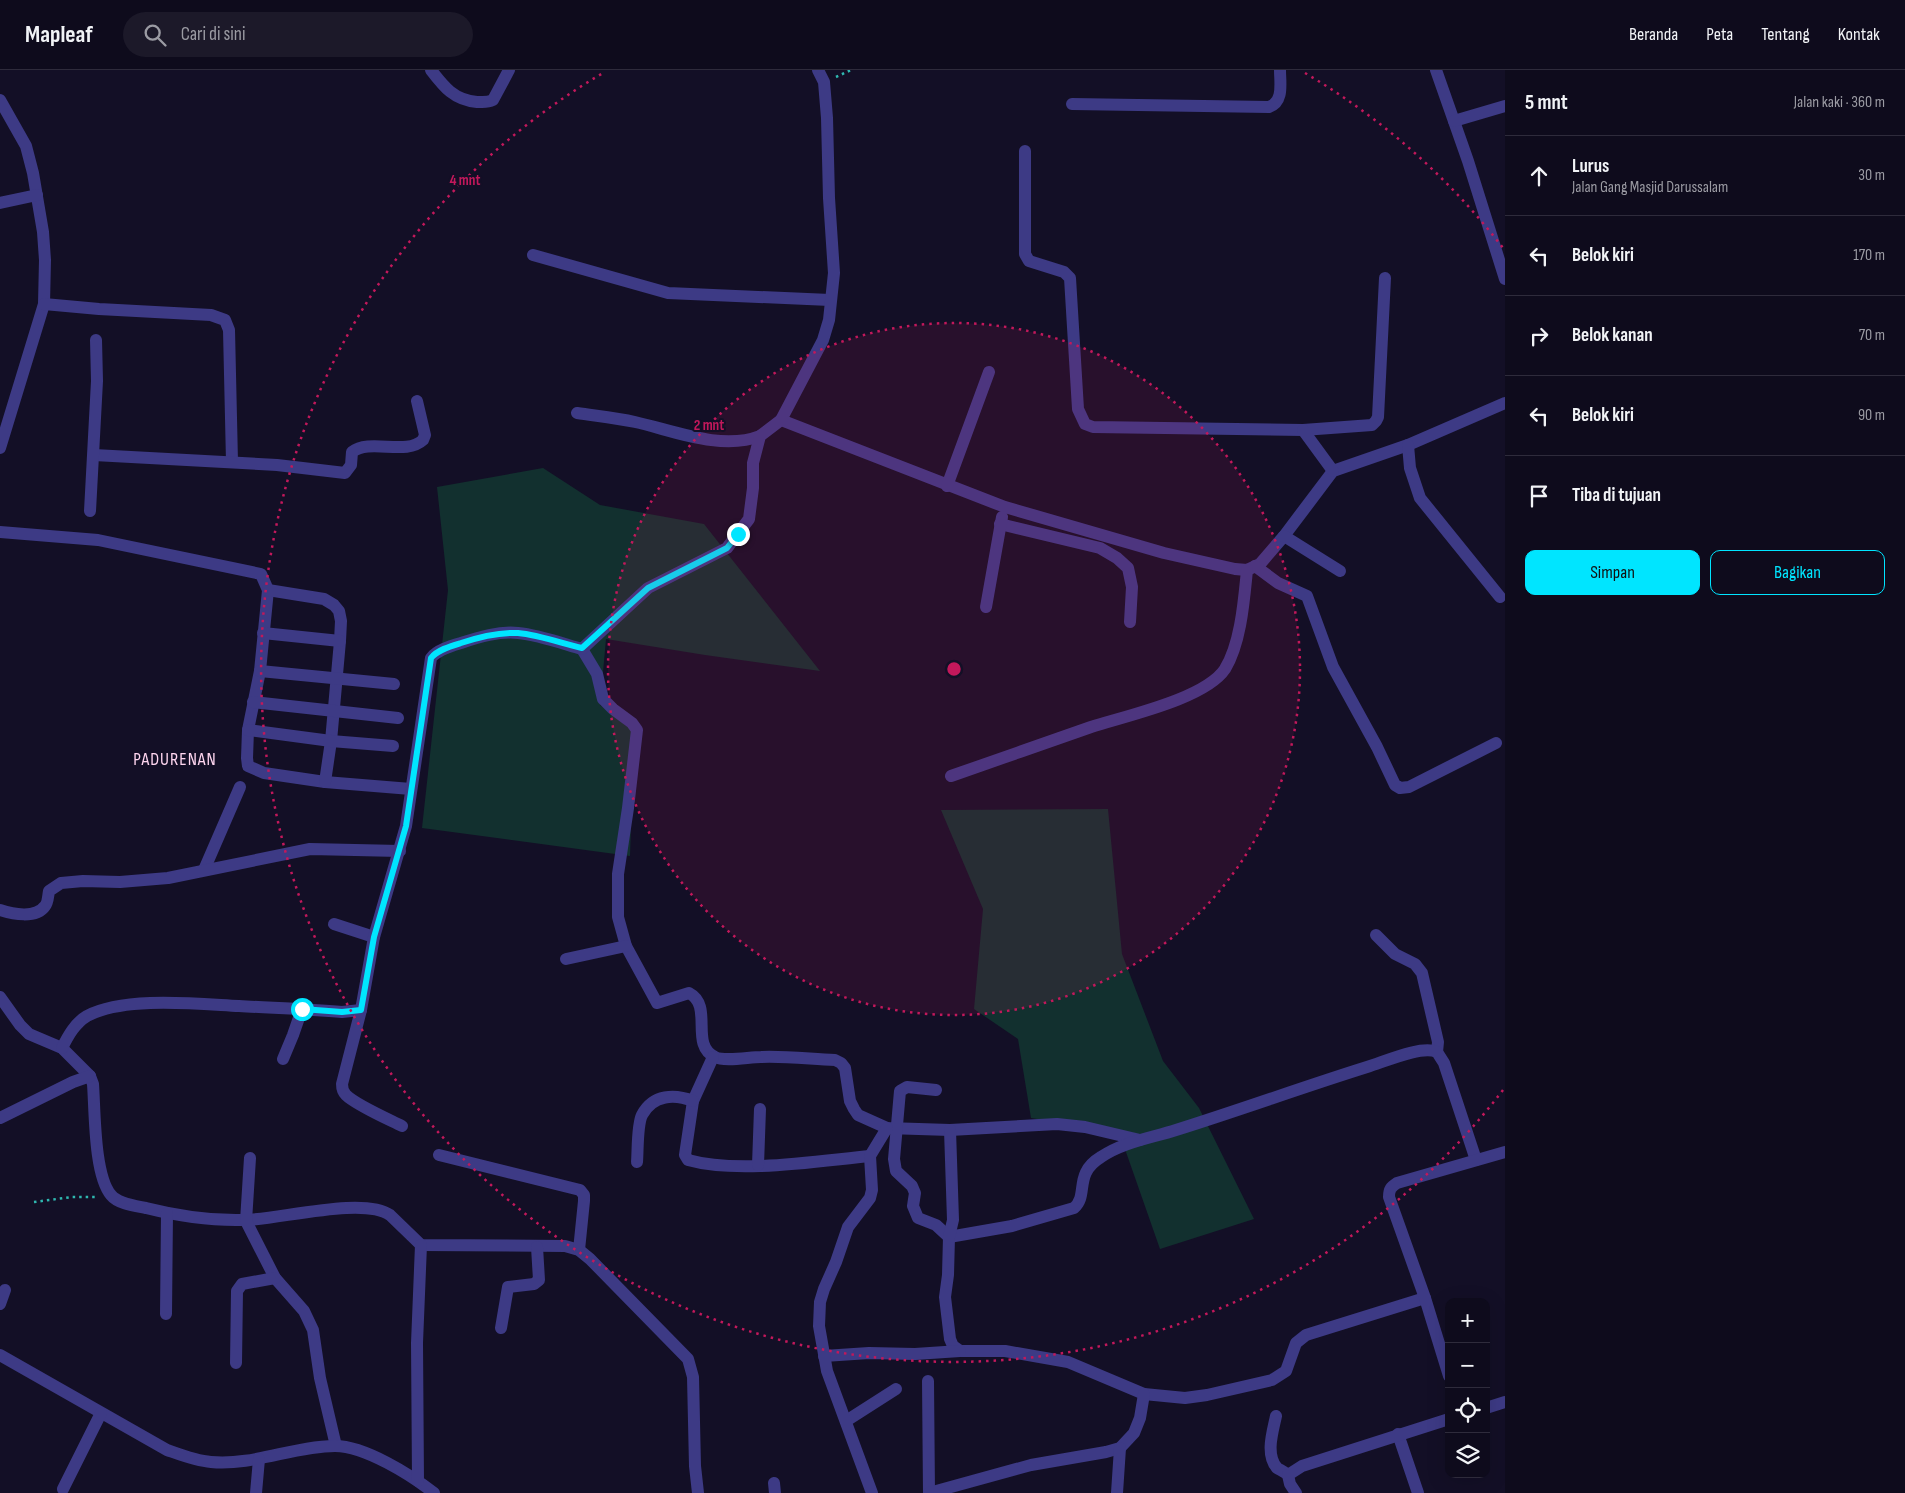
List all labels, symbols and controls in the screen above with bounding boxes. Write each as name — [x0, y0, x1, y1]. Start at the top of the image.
search box — [123, 12, 473, 57]
text: Mapleaf — [25, 20, 93, 49]
icon: search — [141, 21, 169, 49]
text: Cari di sini — [181, 23, 246, 46]
text: Beranda — [1629, 24, 1678, 45]
text: Peta — [1706, 24, 1733, 45]
text: Tentang — [1761, 24, 1810, 45]
text: Kontak — [1838, 24, 1880, 45]
text: 5 mnt — [1525, 90, 1568, 115]
text: Jalan kaki · 360 m — [1794, 93, 1885, 112]
text: Lurus — [1572, 155, 1609, 178]
icon: ahead — [1525, 162, 1553, 190]
text: 30 m — [1858, 166, 1885, 185]
text: 4 mnt — [450, 171, 481, 190]
text: Jalan Gang Masjid Darussalam — [1572, 178, 1728, 197]
icon: left — [1525, 242, 1553, 270]
text: Belok kiri — [1572, 244, 1634, 267]
text: 170 m — [1853, 246, 1885, 265]
icon: right — [1525, 322, 1553, 350]
text: Belok kanan — [1572, 324, 1653, 347]
text: 70 m — [1859, 326, 1885, 345]
icon: left — [1525, 402, 1553, 430]
text: Belok kiri — [1572, 404, 1634, 427]
text: 90 m — [1858, 406, 1885, 425]
text: 2 mnt — [694, 416, 724, 435]
icon: arrive — [1525, 482, 1553, 510]
text: Tiba di tujuan — [1572, 484, 1661, 507]
route end — [727, 523, 750, 546]
button: Simpan — [1525, 550, 1700, 595]
button: Bagikan — [1710, 550, 1885, 595]
centre of rings — [945, 660, 963, 678]
district label: PADURENAN — [133, 749, 217, 770]
route start — [291, 998, 314, 1021]
map controls — [1445, 1298, 1490, 1478]
button: + — [1445, 1298, 1490, 1343]
button: − — [1445, 1343, 1490, 1388]
button: locate — [1445, 1388, 1490, 1433]
button: layers — [1445, 1433, 1490, 1478]

